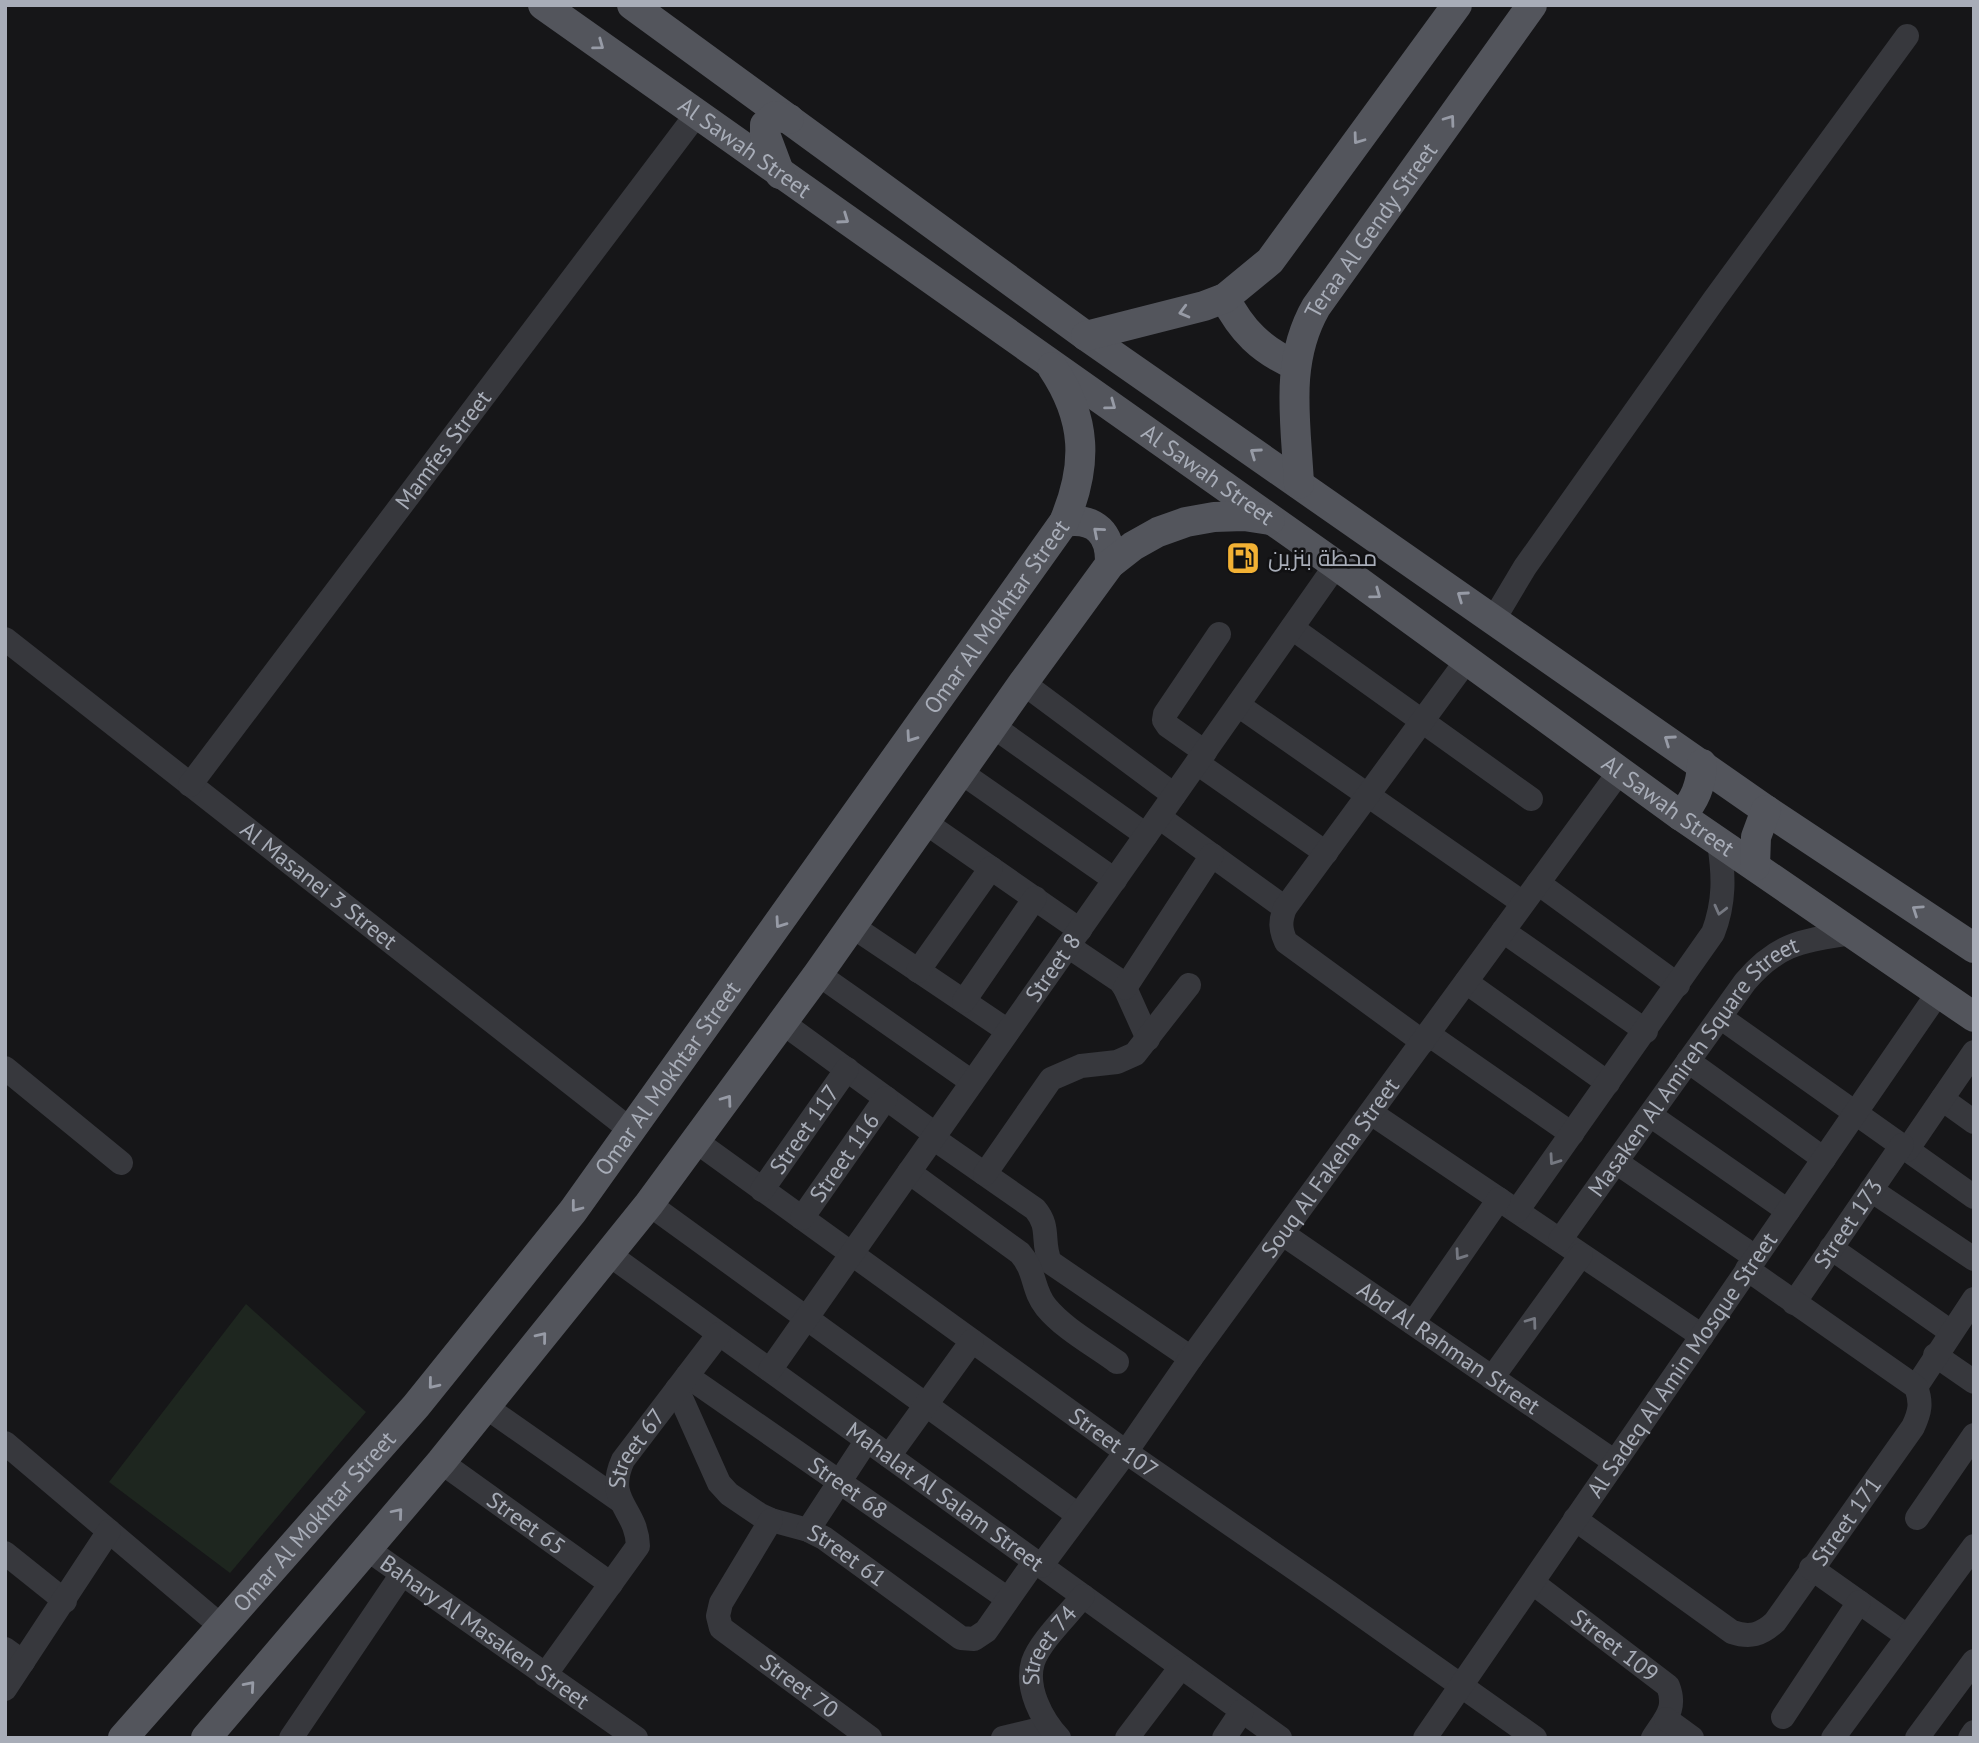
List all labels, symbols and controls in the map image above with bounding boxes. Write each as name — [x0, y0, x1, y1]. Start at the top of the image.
one-way arrow — [591, 37, 603, 49]
street label: Al Sawah Street — [673, 90, 817, 204]
one-way arrow — [1442, 115, 1454, 128]
one-way arrow — [1354, 132, 1367, 144]
street label: Teraa Al Gendy Street — [1298, 136, 1443, 323]
one-way arrow — [836, 211, 849, 223]
one-way arrow — [1178, 303, 1190, 318]
street label: Mamfes Street — [388, 384, 497, 515]
one-way arrow — [1103, 397, 1116, 409]
street label: Al Sawah Street — [1136, 417, 1280, 531]
one-way arrow — [1250, 449, 1263, 461]
street label: Omar Al Mokhtar Street — [917, 513, 1075, 719]
one-way arrow — [1093, 528, 1106, 540]
fuel station icon: محطة بنزين — [1224, 539, 1262, 577]
place label: محطة بنزين — [1268, 543, 1377, 572]
one-way arrow — [1368, 586, 1381, 598]
one-way arrow — [1457, 592, 1470, 604]
one-way arrow — [907, 729, 920, 742]
one-way arrow — [1663, 735, 1676, 748]
street label: Al Sawah Street — [1596, 748, 1740, 862]
street label: Al Masanei 3 Street — [235, 814, 404, 955]
one-way arrow — [1714, 904, 1728, 916]
one-way arrow — [1912, 906, 1925, 919]
one-way arrow — [776, 915, 788, 928]
street label: Street 8 — [1018, 927, 1087, 1007]
street label: Masaken Al Amireh Square Street — [1581, 930, 1802, 1202]
street label: Omar Al Mokhtar Street — [588, 975, 746, 1181]
street label: Souq Al Fakeha Street — [1254, 1072, 1405, 1263]
street label: Street 117 — [763, 1079, 845, 1179]
one-way arrow — [719, 1095, 731, 1108]
street label: Street 116 — [803, 1107, 885, 1207]
one-way arrow — [1550, 1152, 1562, 1165]
street label: Street 173 — [1807, 1173, 1889, 1274]
one-way arrow — [572, 1200, 585, 1212]
street label: Al Sadeq Al Amin Mosque Street — [1580, 1226, 1783, 1503]
one-way arrow — [1456, 1247, 1468, 1260]
street label: Abd Al Rahman Street — [1352, 1275, 1546, 1420]
one-way arrow — [1524, 1317, 1536, 1330]
one-way arrow — [534, 1333, 547, 1345]
one-way arrow — [429, 1376, 441, 1389]
street label: Street 107 — [1064, 1401, 1164, 1484]
street label: Street 67 — [602, 1402, 671, 1489]
street label: Mahalat Al Salam Street — [841, 1415, 1050, 1577]
street label: Omar Al Mokhtar Street — [226, 1424, 401, 1617]
street label: Street 68 — [803, 1450, 894, 1525]
street label: Street 171 — [1804, 1471, 1887, 1571]
street label: Street 65 — [482, 1485, 572, 1561]
one-way arrow — [390, 1508, 402, 1521]
street label: Street 61 — [803, 1517, 892, 1593]
street label: Bahary Al Masaken Street — [375, 1548, 595, 1715]
street label: Street 74 — [1016, 1598, 1083, 1686]
street label: Street 109 — [1566, 1602, 1665, 1688]
street label: Street 70 — [755, 1647, 844, 1724]
one-way arrow — [242, 1681, 254, 1694]

